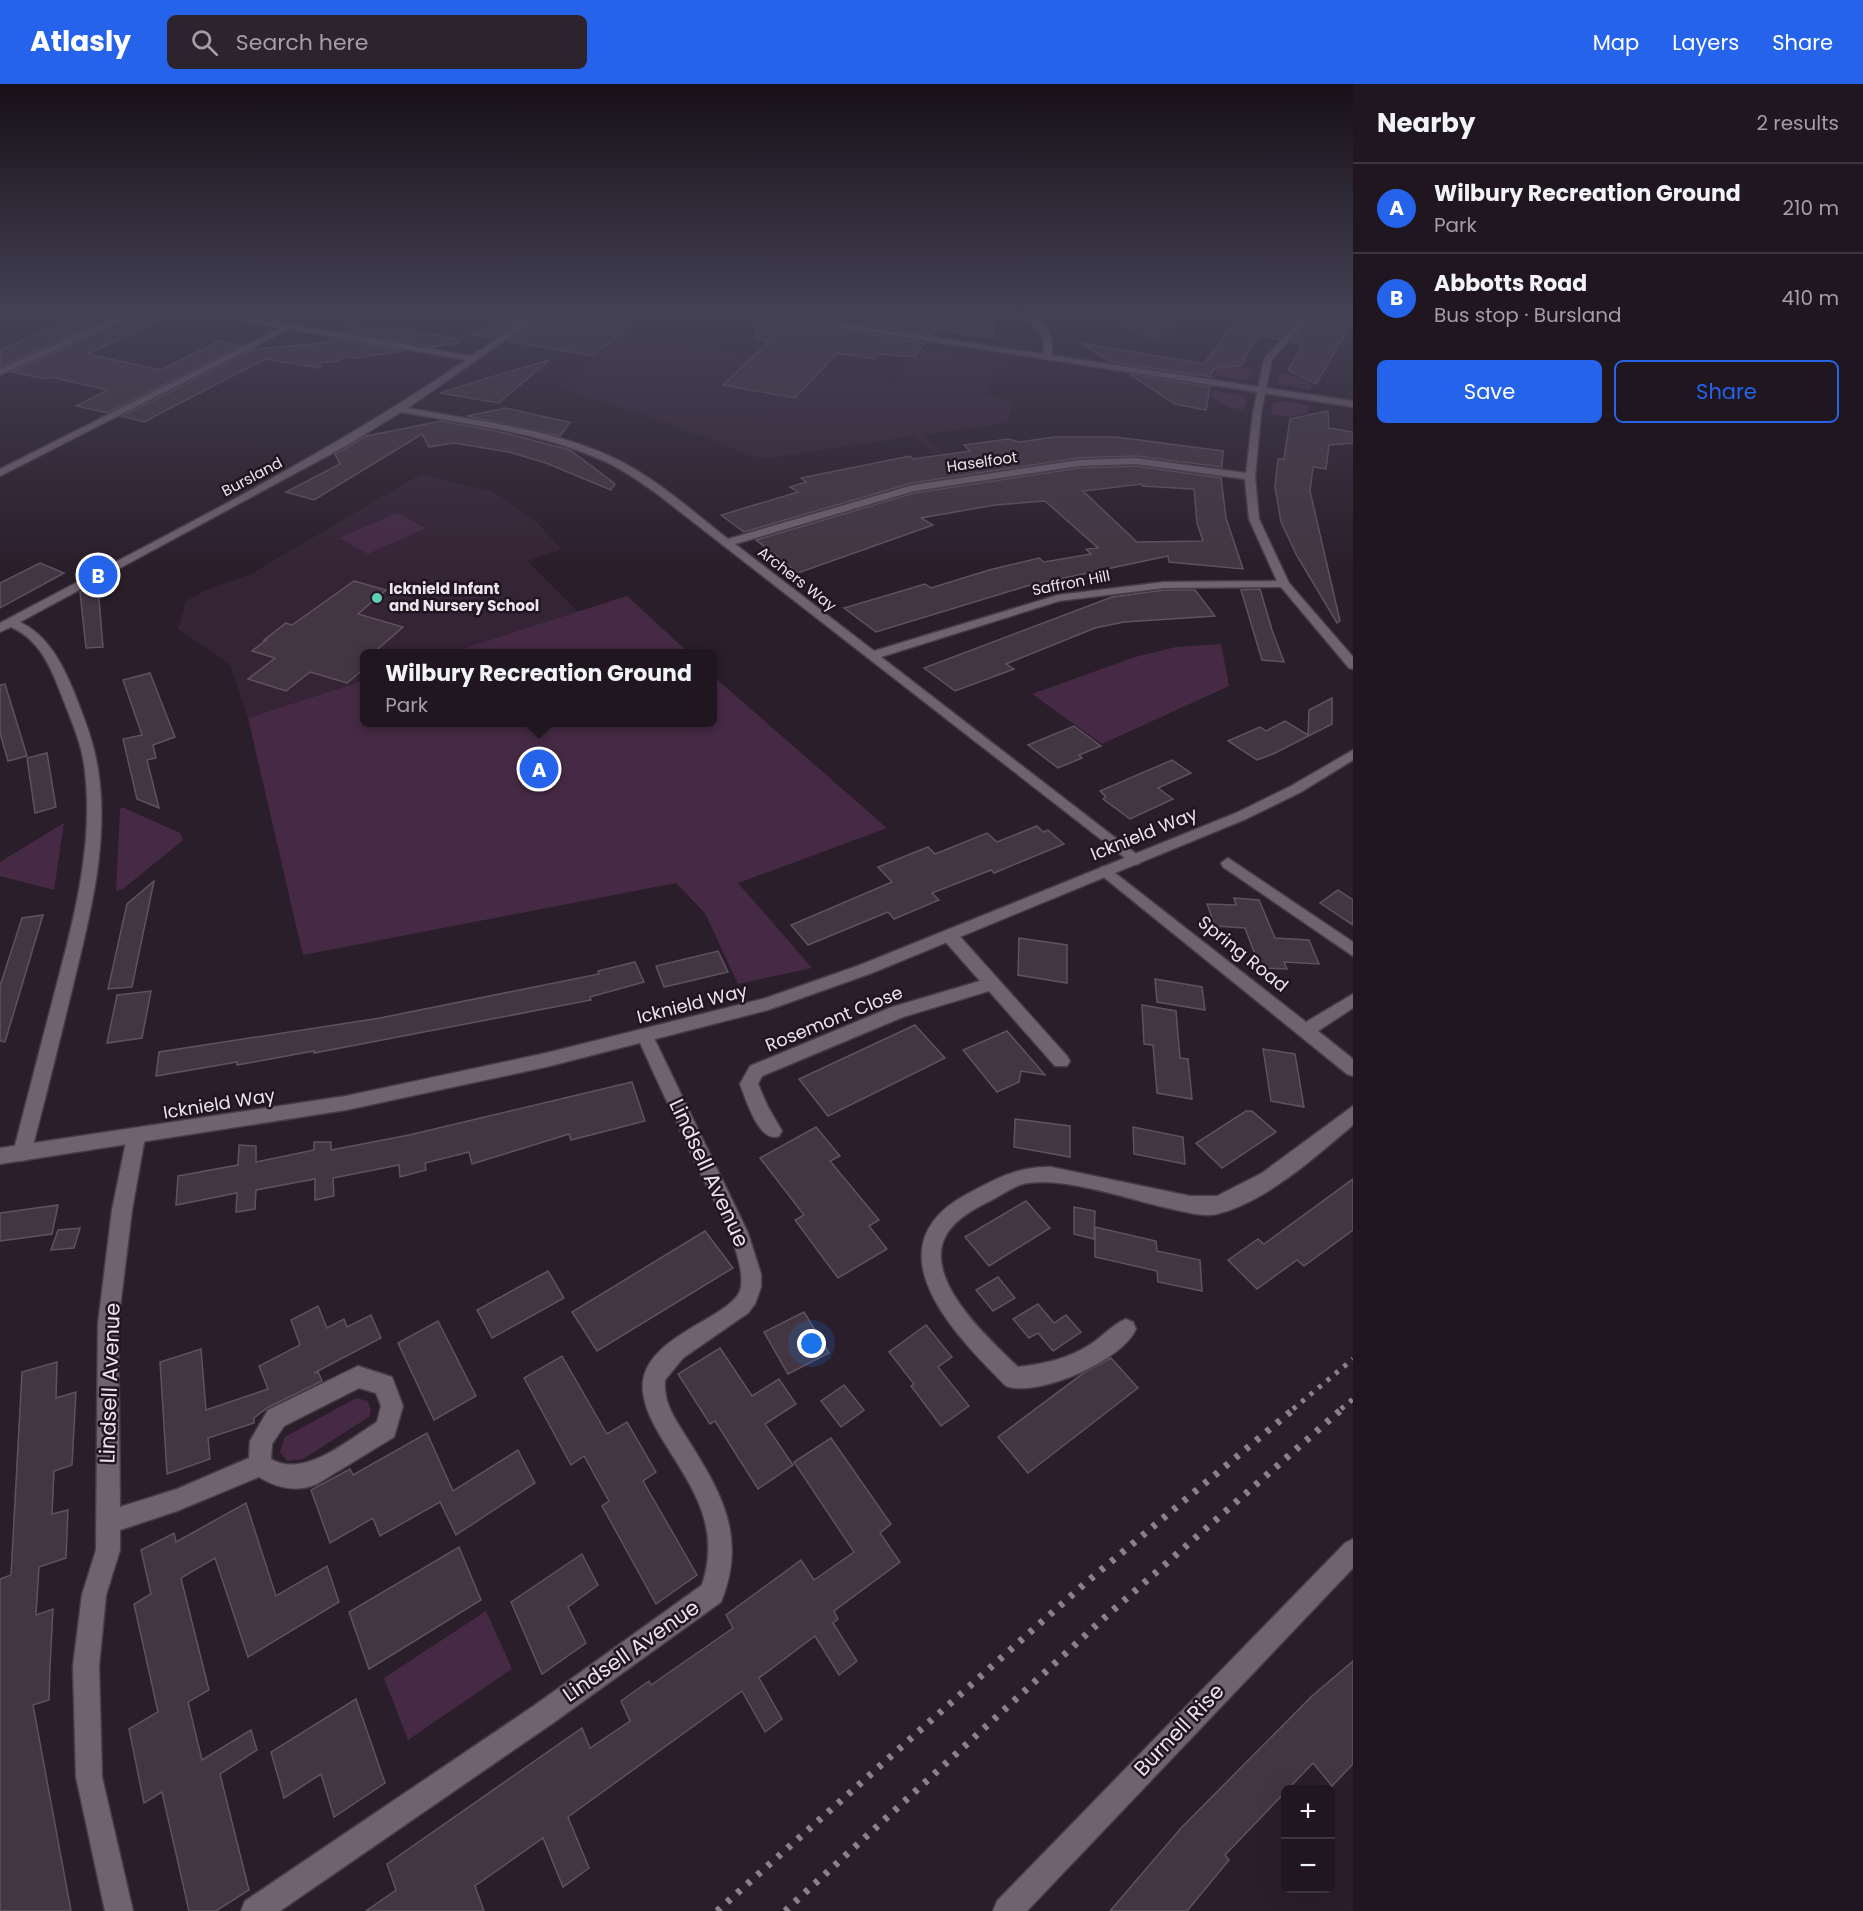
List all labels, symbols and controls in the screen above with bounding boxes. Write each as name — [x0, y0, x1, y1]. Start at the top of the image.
search box — [167, 15, 587, 69]
text: Atlasly — [30, 22, 131, 61]
icon: search — [188, 26, 221, 59]
text: Search here — [236, 27, 368, 58]
text: Map — [1593, 28, 1639, 57]
text: Layers — [1672, 28, 1739, 57]
text: Share — [1772, 28, 1833, 57]
text: Nearby — [1377, 105, 1475, 141]
text: 2 results — [1756, 109, 1839, 137]
text: Wilbury Recreation Ground — [1434, 178, 1741, 209]
text: A — [1389, 194, 1404, 222]
text: 210 m — [1783, 194, 1839, 222]
text: Park — [1434, 211, 1477, 239]
text: Abbotts Road — [1434, 268, 1587, 299]
text: B — [1390, 284, 1403, 312]
text: 410 m — [1782, 284, 1839, 312]
text: Bus stop · Bursland — [1434, 301, 1622, 329]
button: Save — [1377, 360, 1602, 423]
button: Share — [1614, 360, 1839, 423]
street label: Haselfoot — [945, 446, 1019, 477]
street label: Bursland — [218, 452, 286, 501]
street label: Archers Way — [754, 541, 841, 616]
pin: B — [78, 552, 118, 598]
street label: Saffron Hill — [1030, 565, 1112, 600]
place label: Icknield Infant and Nursery School — [389, 578, 539, 616]
marker: Icknield Infant and Nursery School — [370, 591, 384, 605]
popup — [360, 649, 717, 727]
text: Wilbury Recreation Ground — [385, 658, 692, 689]
text: Park — [385, 691, 428, 719]
pin: A — [520, 746, 558, 792]
street label: Icknield Way — [1087, 801, 1201, 866]
street label: Spring Road — [1193, 910, 1294, 998]
street label: Icknield Way — [634, 978, 750, 1029]
street label: Rosemont Close — [761, 980, 906, 1058]
street label: Icknield Way — [161, 1082, 277, 1125]
street label: Lindsell Avenue — [662, 1094, 757, 1252]
street label: Lindsell Avenue — [92, 1302, 127, 1464]
your location — [797, 1329, 826, 1358]
street label: Lindsell Avenue — [557, 1593, 705, 1709]
street label: Burnell Rise — [1127, 1677, 1230, 1782]
map controls — [1281, 1785, 1335, 1893]
button: + — [1281, 1785, 1335, 1839]
button: − — [1281, 1839, 1335, 1893]

